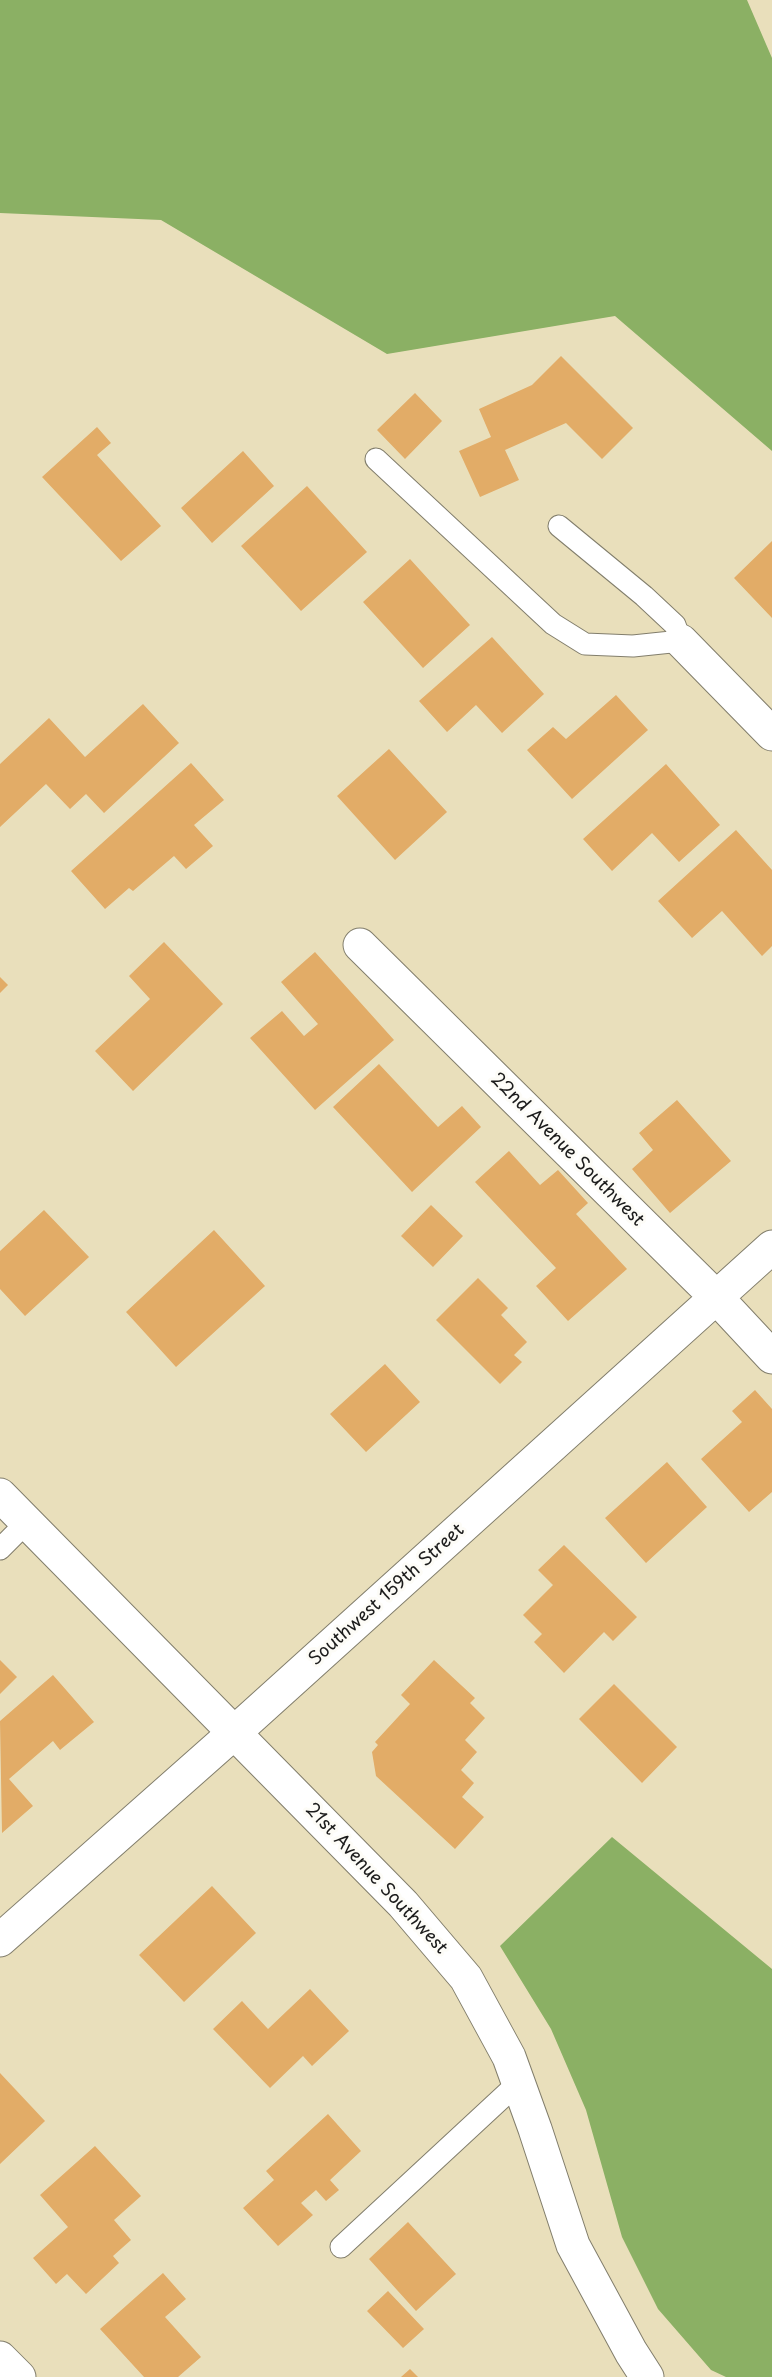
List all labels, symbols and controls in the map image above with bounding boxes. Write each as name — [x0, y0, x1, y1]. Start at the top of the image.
street label: 22nd Avenue Southwest — [486, 1069, 648, 1231]
street label: Southwest 159th Street — [305, 1520, 469, 1670]
street label: 21st Avenue Southwest — [300, 1799, 452, 1959]

